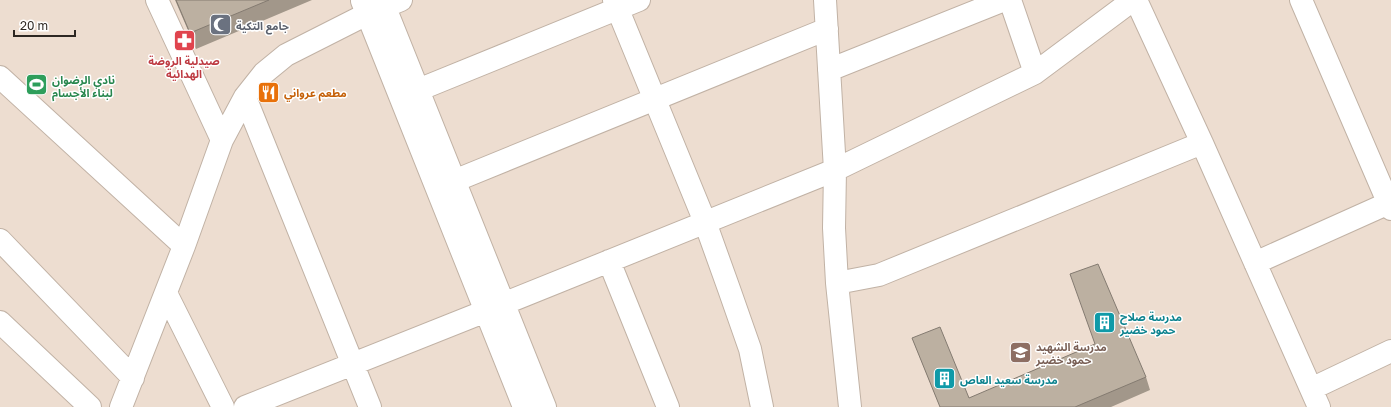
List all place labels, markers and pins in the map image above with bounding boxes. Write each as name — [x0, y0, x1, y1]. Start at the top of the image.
mosque icon: جامع التكية — [207, 12, 233, 38]
place label: جامع التكية — [236, 19, 289, 35]
pharmacy icon: صيدلية الروضة الهدائية — [171, 27, 197, 53]
place label: صيدلية الروضة الهدائية — [148, 54, 220, 81]
sports icon: نادي الرضوان لبناء الأجسام — [23, 72, 49, 98]
place label: نادي الرضوان لبناء الأجسام — [52, 73, 115, 102]
restaurant icon: مطعم عرواني — [256, 79, 282, 105]
place label: مطعم عرواني — [284, 86, 347, 102]
building icon: مدرسة صلاح حمود خضير — [1091, 309, 1117, 335]
place label: مدرسة صلاح حمود خضير — [1119, 310, 1182, 337]
school or university icon: مدرسة الشهيد حمود خضير — [1007, 339, 1033, 365]
place label: مدرسة الشهيد حمود خضير — [1035, 340, 1107, 367]
building icon: مدرسة سعيد العاص — [932, 366, 958, 392]
place label: مدرسة سعيد العاص — [960, 373, 1058, 387]

